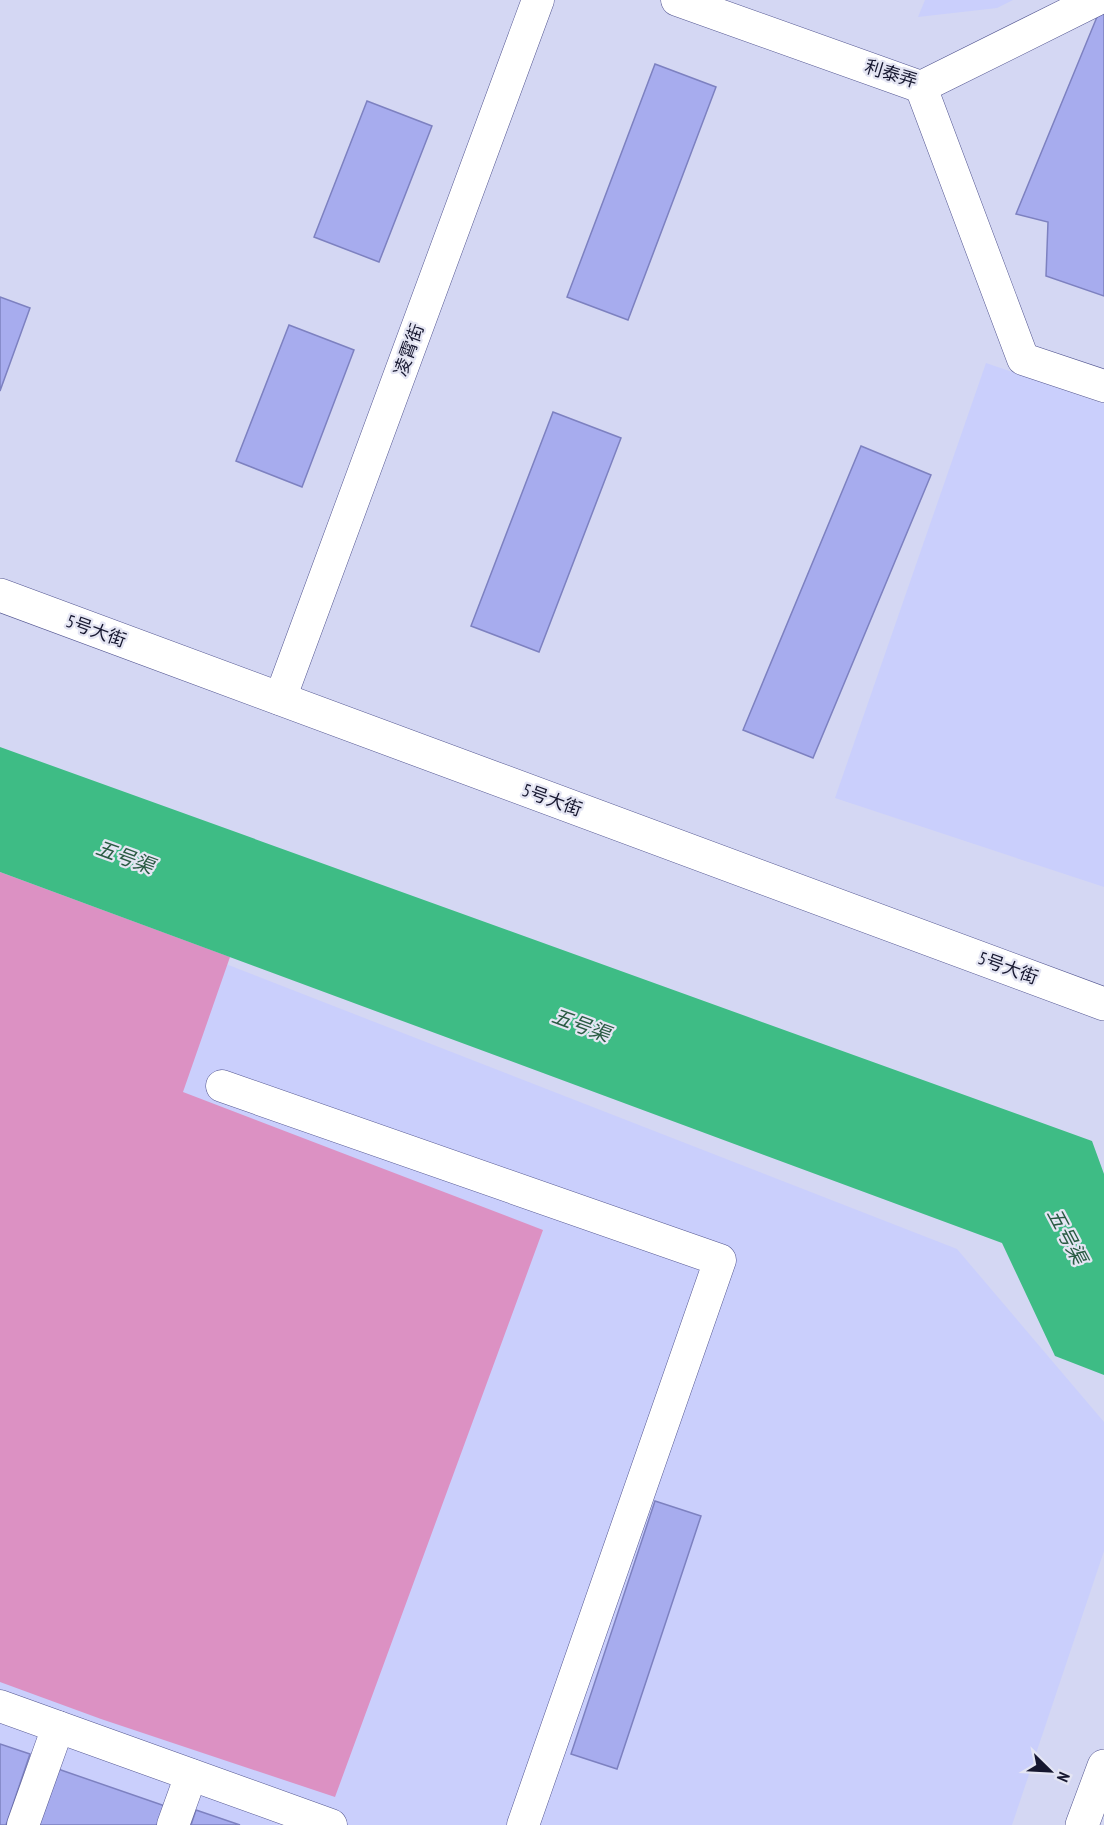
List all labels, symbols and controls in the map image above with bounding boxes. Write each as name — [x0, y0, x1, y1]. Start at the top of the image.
street label: 利泰弄 — [862, 55, 920, 92]
street label: 凌霄街 — [388, 321, 429, 379]
street label: 5号大街 — [63, 609, 129, 652]
street label: 5号大街 — [519, 778, 585, 821]
water label: 五号渠 — [92, 835, 160, 881]
street label: 5号大街 — [975, 946, 1041, 989]
water label: 五号渠 — [548, 1003, 616, 1049]
water label: 五号渠 — [1041, 1203, 1094, 1271]
north arrow — [1020, 1741, 1080, 1801]
text: N — [1053, 1769, 1075, 1785]

